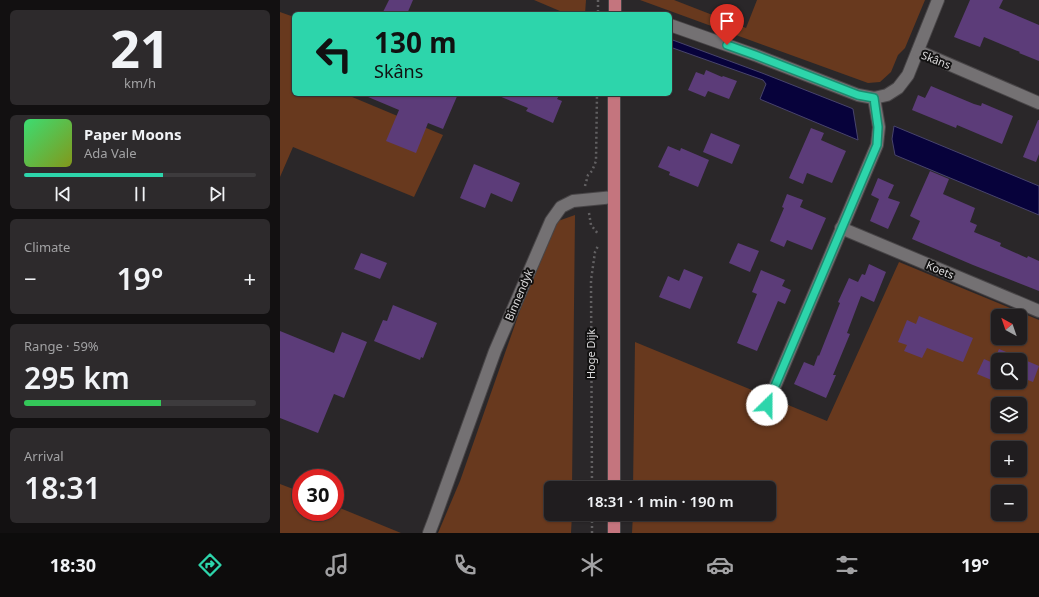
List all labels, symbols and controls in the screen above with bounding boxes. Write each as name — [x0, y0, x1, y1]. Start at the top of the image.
pin — [710, 4, 744, 45]
icon: arrive — [716, 10, 738, 32]
text: 21 — [110, 12, 170, 83]
text: 130 m — [374, 23, 457, 61]
icon: left — [308, 28, 360, 80]
street label: Skâns — [919, 47, 953, 72]
text: Skâns — [374, 59, 423, 83]
text: km/h — [124, 74, 156, 92]
text: Paper Moons — [84, 124, 182, 144]
text: Ada Vale — [84, 144, 137, 162]
icon: previous — [52, 183, 74, 205]
icon: pause — [129, 183, 151, 205]
icon: next — [206, 183, 228, 205]
text: Climate — [24, 238, 70, 256]
street label: Koets — [924, 257, 956, 282]
text: 19° — [116, 258, 164, 299]
text: − — [24, 263, 37, 293]
text: + — [243, 263, 256, 293]
street label: Binnendyk — [501, 267, 536, 323]
north arrow — [991, 309, 1027, 345]
map controls — [991, 309, 1027, 521]
street label: Hoge Dijk — [583, 329, 598, 379]
text: Range · 59% — [24, 337, 99, 355]
button: search — [991, 353, 1027, 389]
text: 295 km — [24, 357, 130, 398]
position arrow — [746, 384, 788, 426]
button: layers — [991, 397, 1027, 433]
button: + — [991, 441, 1027, 477]
text: Arrival — [24, 447, 64, 465]
text: 18:31 — [24, 467, 101, 508]
speed limit sign: 30 — [292, 469, 344, 521]
button: − — [991, 485, 1027, 521]
text: 18:31 · 1 min · 190 m — [586, 491, 734, 511]
icon: directions — [196, 551, 224, 579]
icon: music — [323, 551, 351, 579]
icon: phone — [451, 551, 479, 579]
icon: climate — [578, 551, 606, 579]
icon: car — [706, 551, 734, 579]
icon: filters — [833, 551, 861, 579]
text: 18:30 — [50, 553, 96, 577]
text: 19° — [961, 553, 989, 577]

